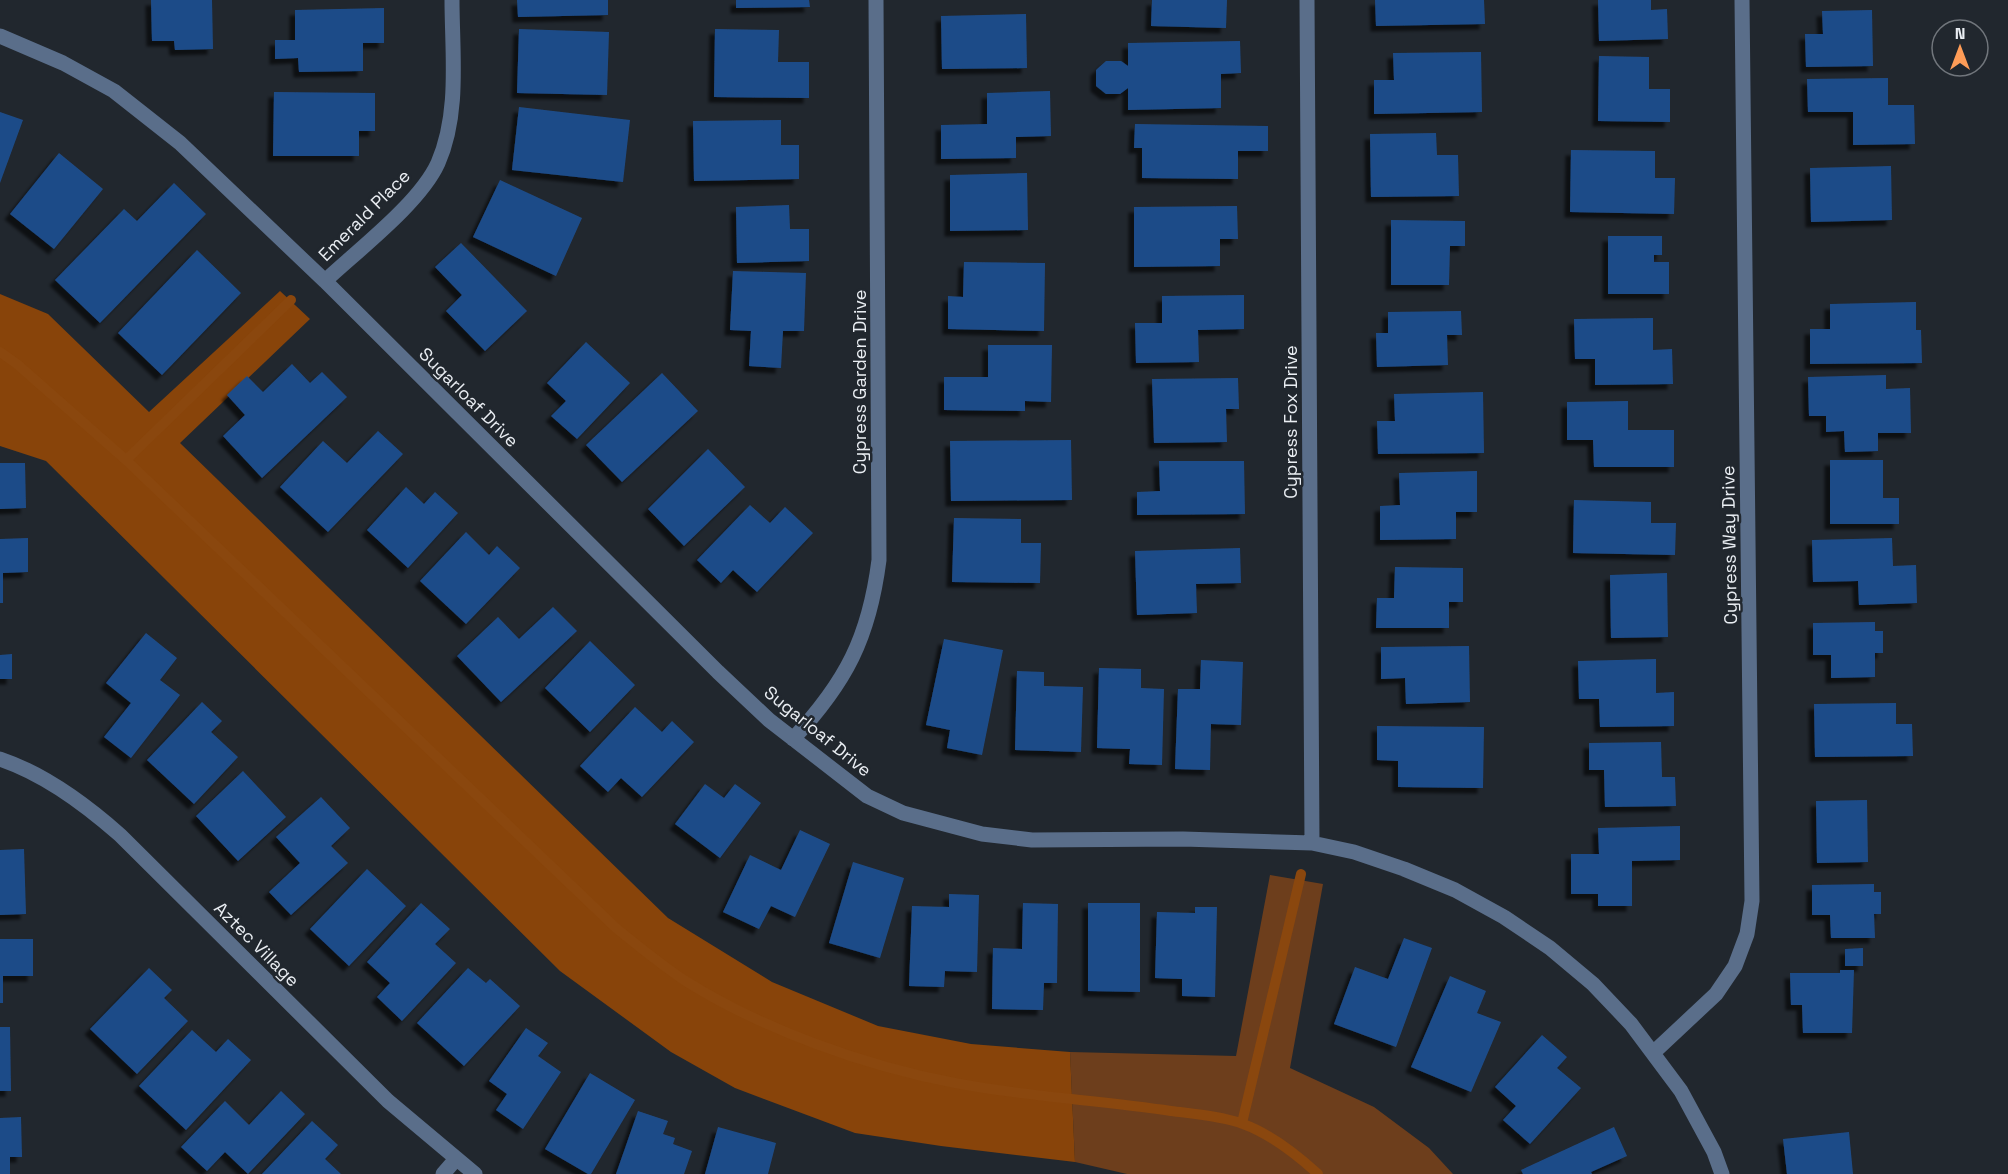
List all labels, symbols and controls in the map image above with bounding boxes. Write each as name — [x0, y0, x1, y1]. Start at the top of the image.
north arrow — [1930, 18, 1990, 78]
text: N — [1955, 23, 1965, 44]
street label: Emerald Place — [313, 164, 415, 266]
street label: Cypress Garden Drive — [848, 290, 871, 474]
street label: Sugarloaf Drive — [414, 342, 524, 452]
street label: Cypress Fox Drive — [1279, 345, 1302, 499]
street label: Cypress Way Drive — [1716, 465, 1742, 625]
street label: Sugarloaf Drive — [760, 681, 876, 781]
street label: Aztec Village — [210, 897, 304, 991]

